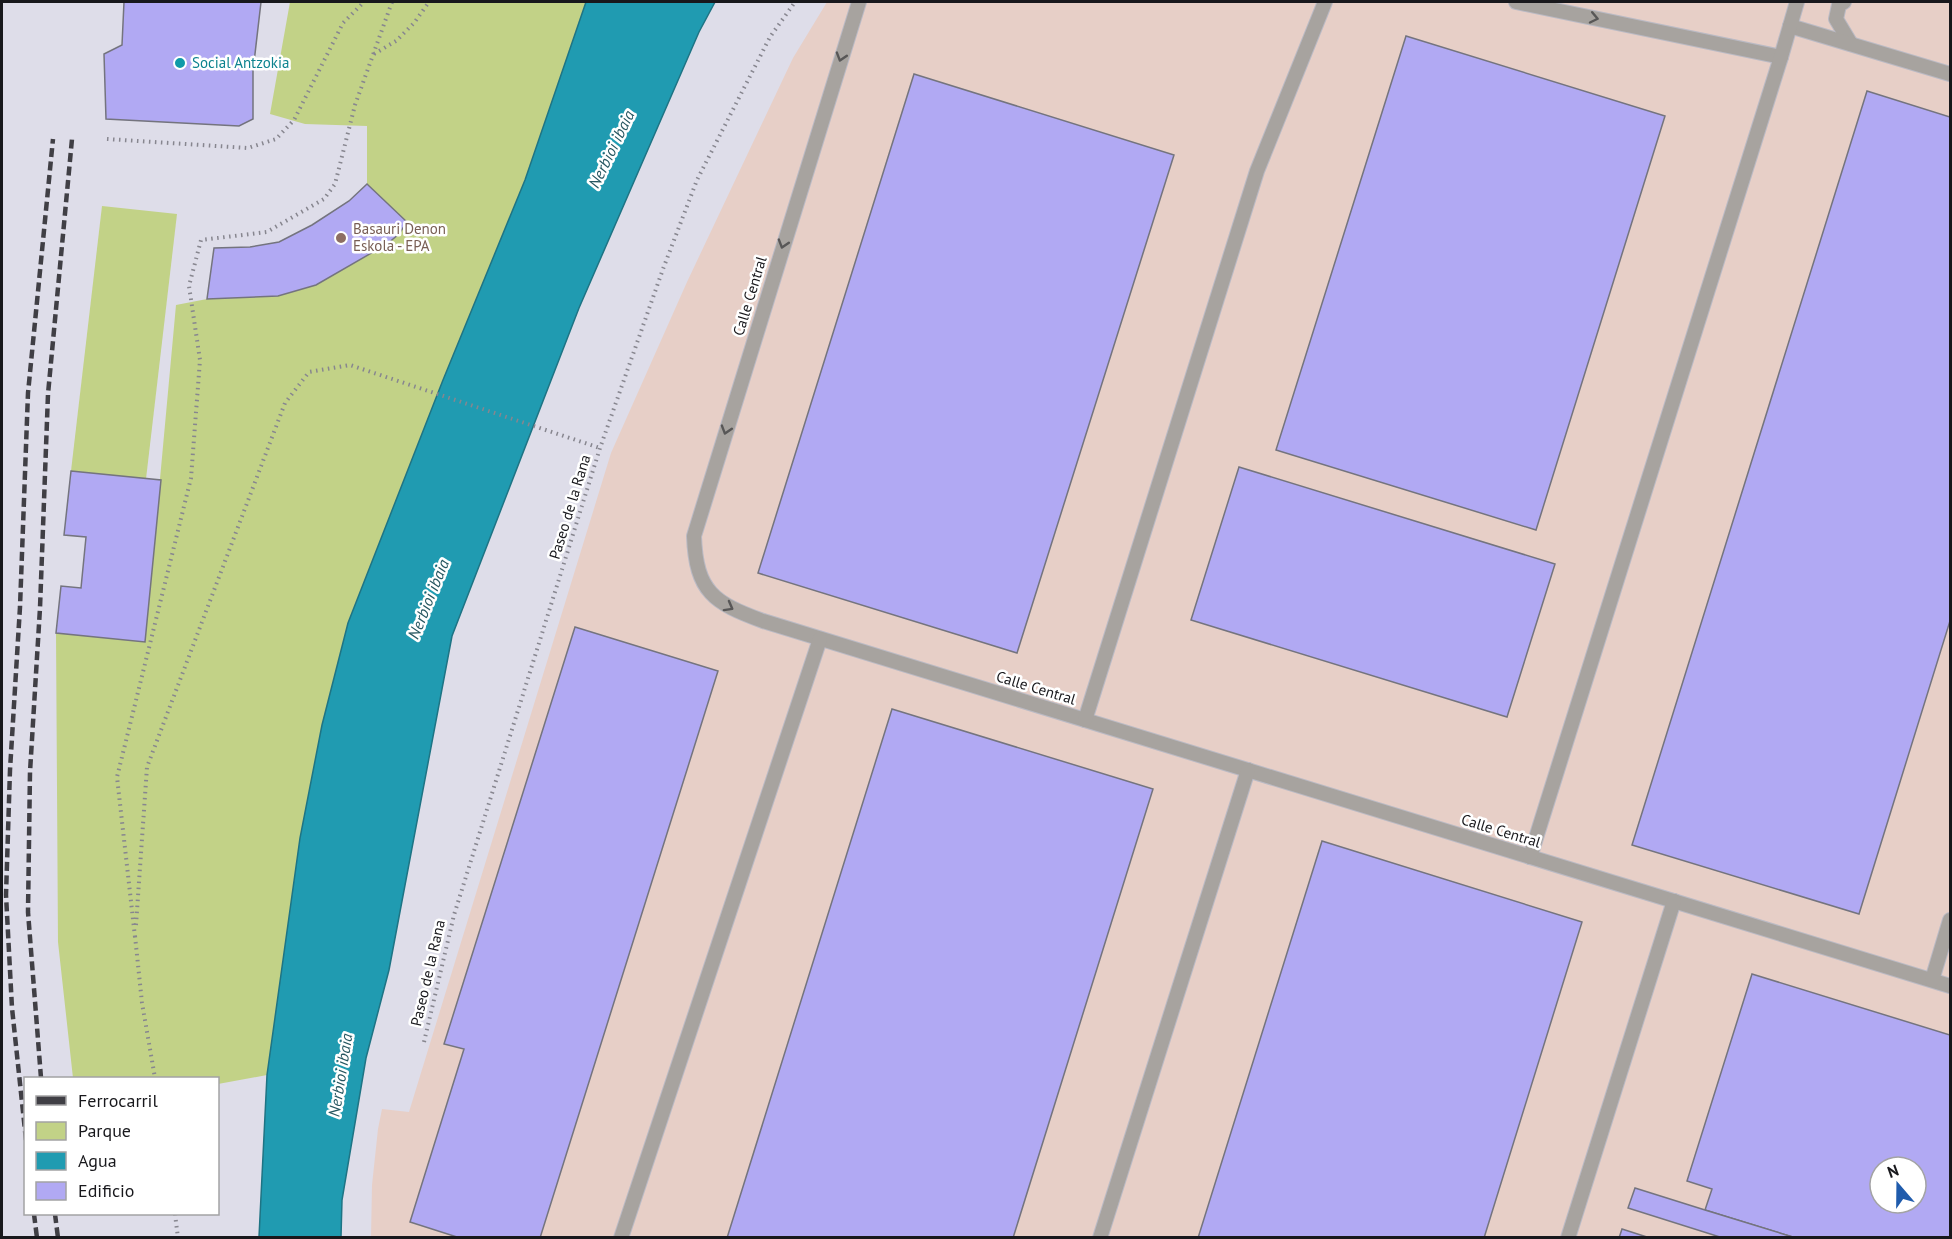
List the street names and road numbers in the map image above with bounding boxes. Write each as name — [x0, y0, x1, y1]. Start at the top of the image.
street label: Calle Central — [728, 253, 771, 338]
street label: Paseo de la Rana — [545, 452, 594, 562]
street label: Calle Central — [994, 666, 1079, 709]
street label: Calle Central — [1459, 809, 1544, 852]
street label: Paseo de la Rana — [406, 918, 449, 1028]

